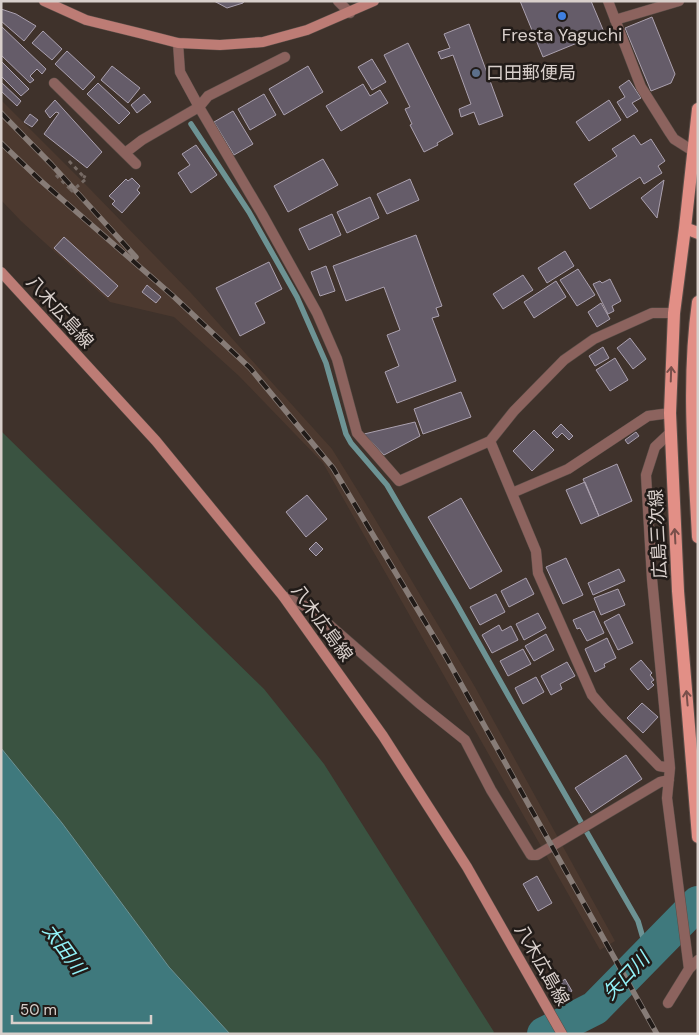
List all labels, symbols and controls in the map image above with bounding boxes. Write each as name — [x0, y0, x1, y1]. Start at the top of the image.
marker: Fresta Yaguchi — [556, 10, 568, 22]
place label: Fresta Yaguchi — [502, 23, 622, 47]
place label: 口田郵便局 — [486, 61, 576, 85]
marker: 口田郵便局 — [470, 67, 482, 79]
street label: 八木広島線 — [21, 271, 99, 353]
one-way arrow — [667, 366, 676, 382]
street label: 広島三次線 — [644, 488, 672, 580]
one-way arrow — [671, 529, 680, 545]
street label: 八木広島線 — [286, 580, 358, 666]
one-way arrow — [682, 691, 692, 707]
water label: 太田川 — [37, 919, 92, 981]
street label: 八木広島線 — [509, 920, 575, 1010]
water label: 矢口川 — [597, 945, 656, 1005]
scale bar — [12, 992, 151, 1024]
text: 50 m — [20, 1000, 57, 1020]

